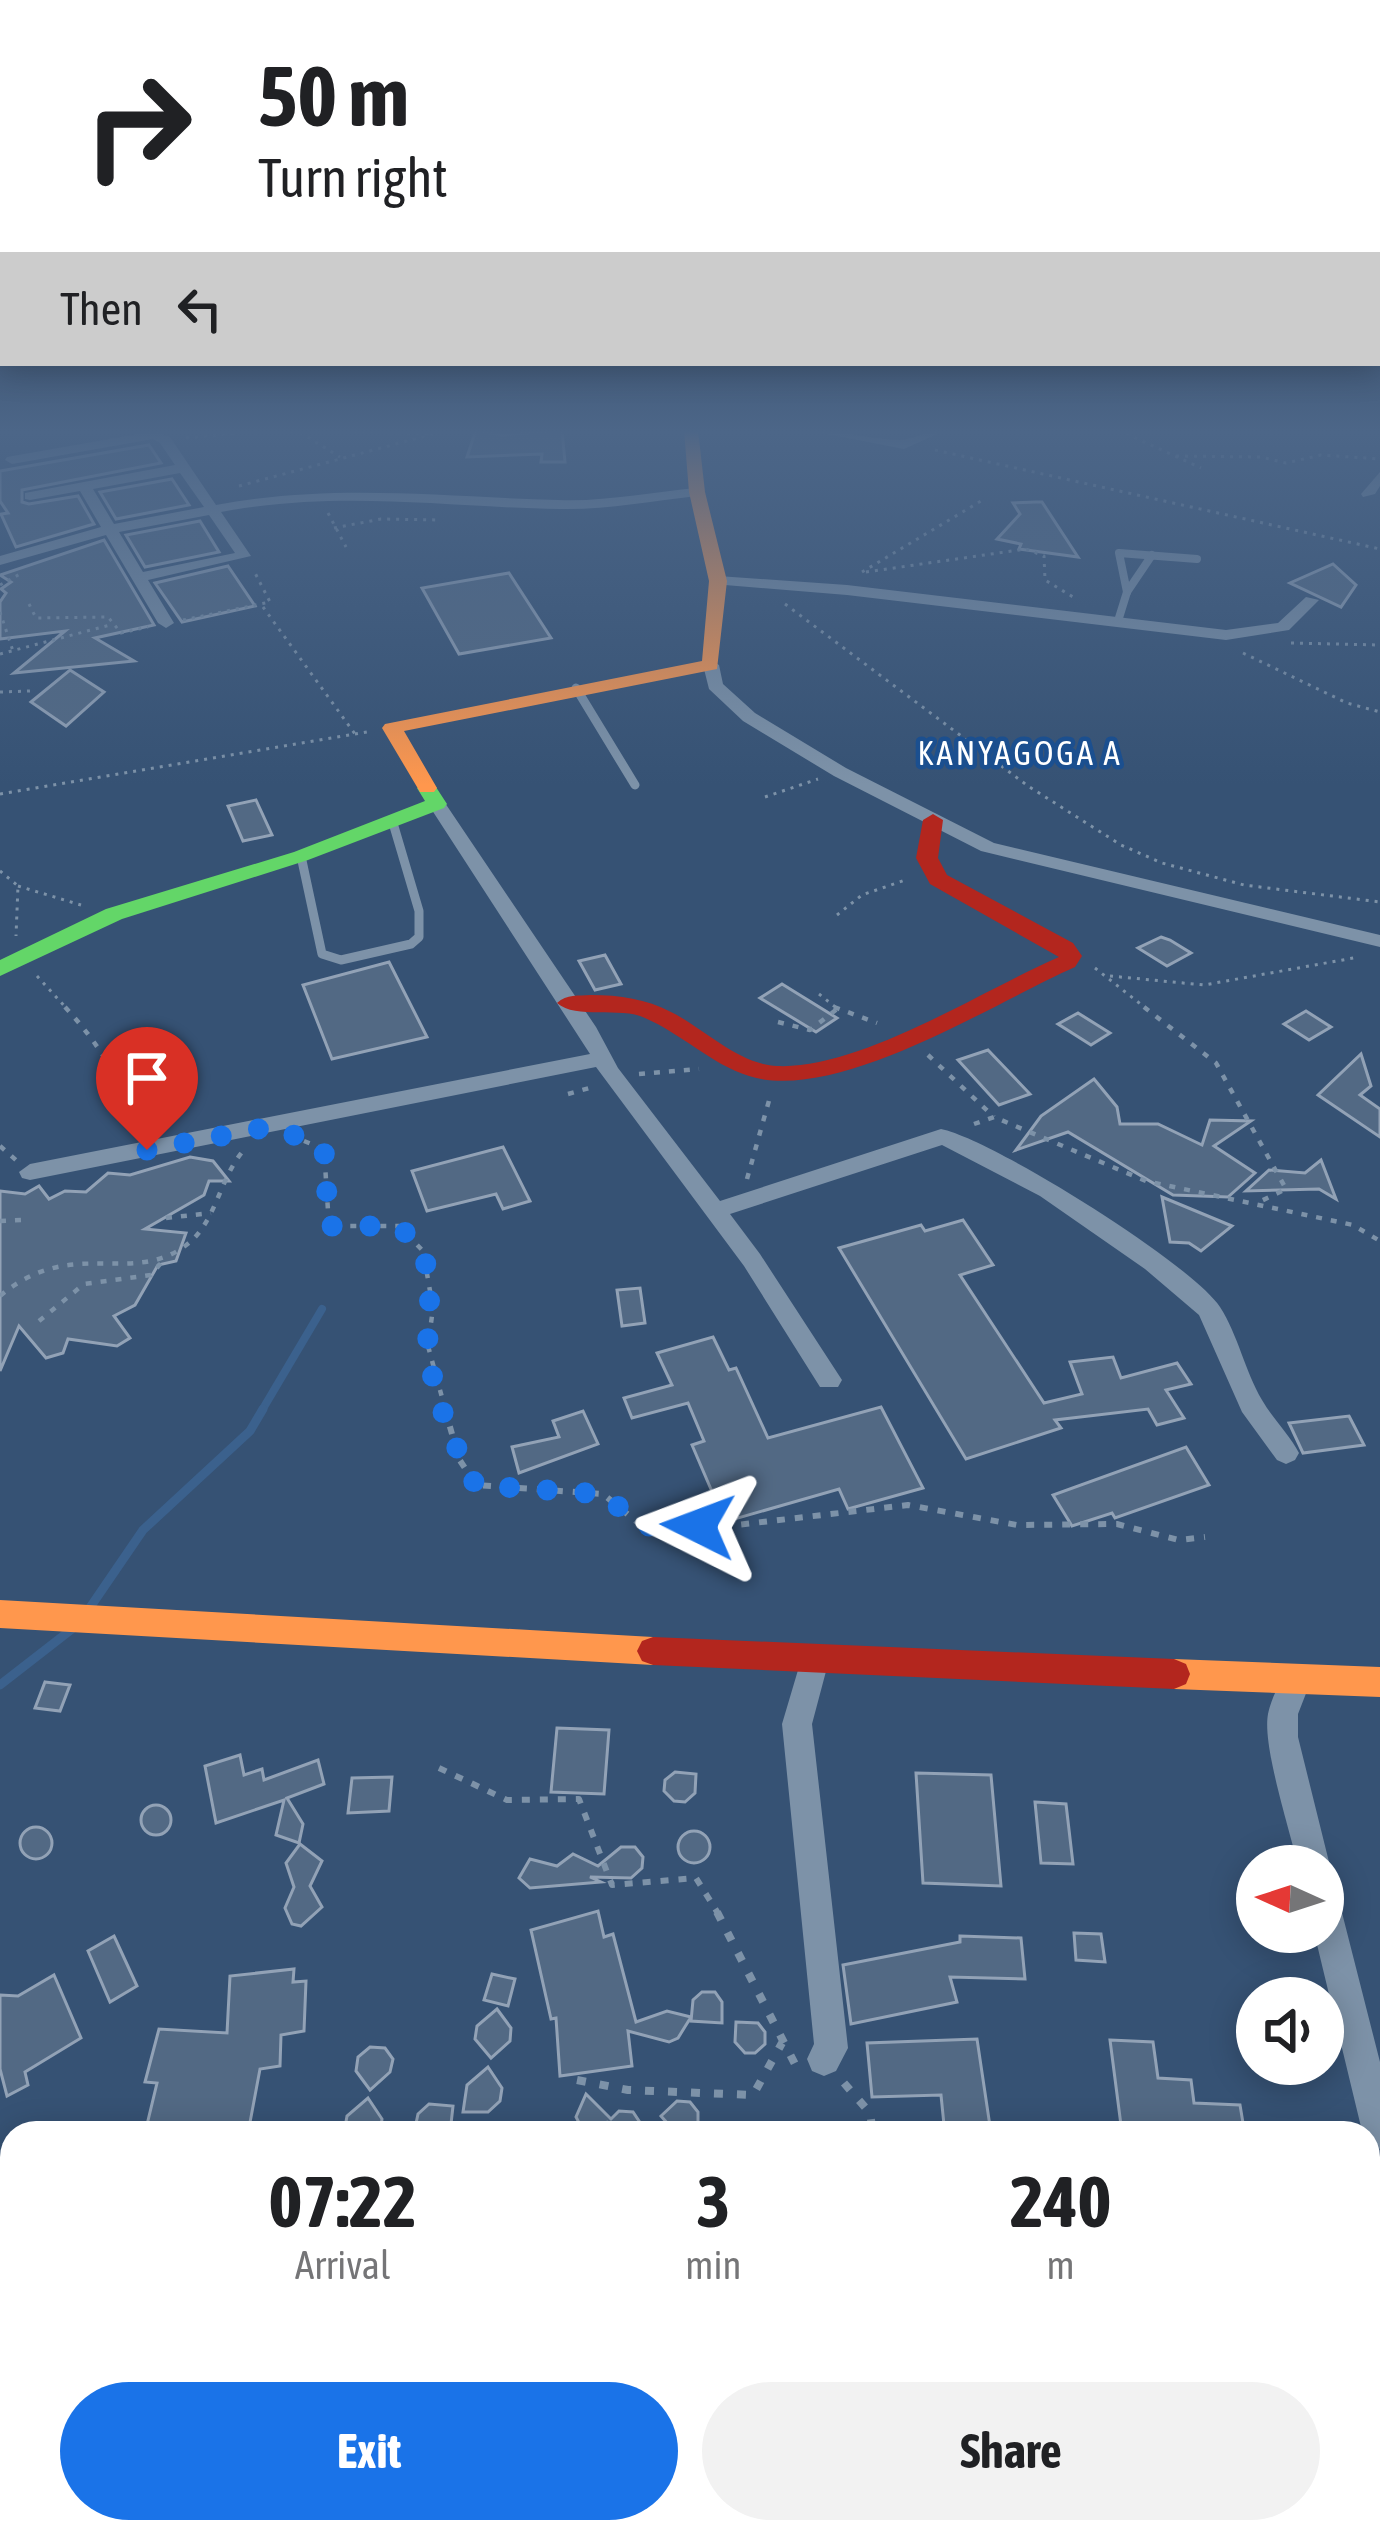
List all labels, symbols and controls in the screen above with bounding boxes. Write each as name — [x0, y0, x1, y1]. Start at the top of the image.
icon: right — [60, 48, 216, 204]
text: 50 m — [258, 48, 409, 144]
text: Turn right — [258, 147, 448, 208]
icon: left — [167, 276, 233, 342]
text: Then — [60, 283, 143, 335]
district label: KANYAGOGA A — [917, 734, 1123, 772]
pin — [96, 1027, 198, 1150]
icon: arrive — [114, 1045, 180, 1111]
position arrow — [635, 1463, 761, 1589]
north arrow — [1236, 1845, 1344, 1953]
map controls — [1236, 1845, 1344, 2085]
button: sound — [1236, 1977, 1344, 2085]
text: 07:22 — [269, 2160, 417, 2242]
text: 3 — [696, 2160, 730, 2242]
text: 240 — [1010, 2160, 1111, 2242]
text: Arrival — [295, 2243, 390, 2287]
text: min — [685, 2243, 741, 2287]
text: m — [1047, 2243, 1075, 2287]
button: Exit — [60, 2382, 678, 2520]
button: Share — [702, 2382, 1320, 2520]

